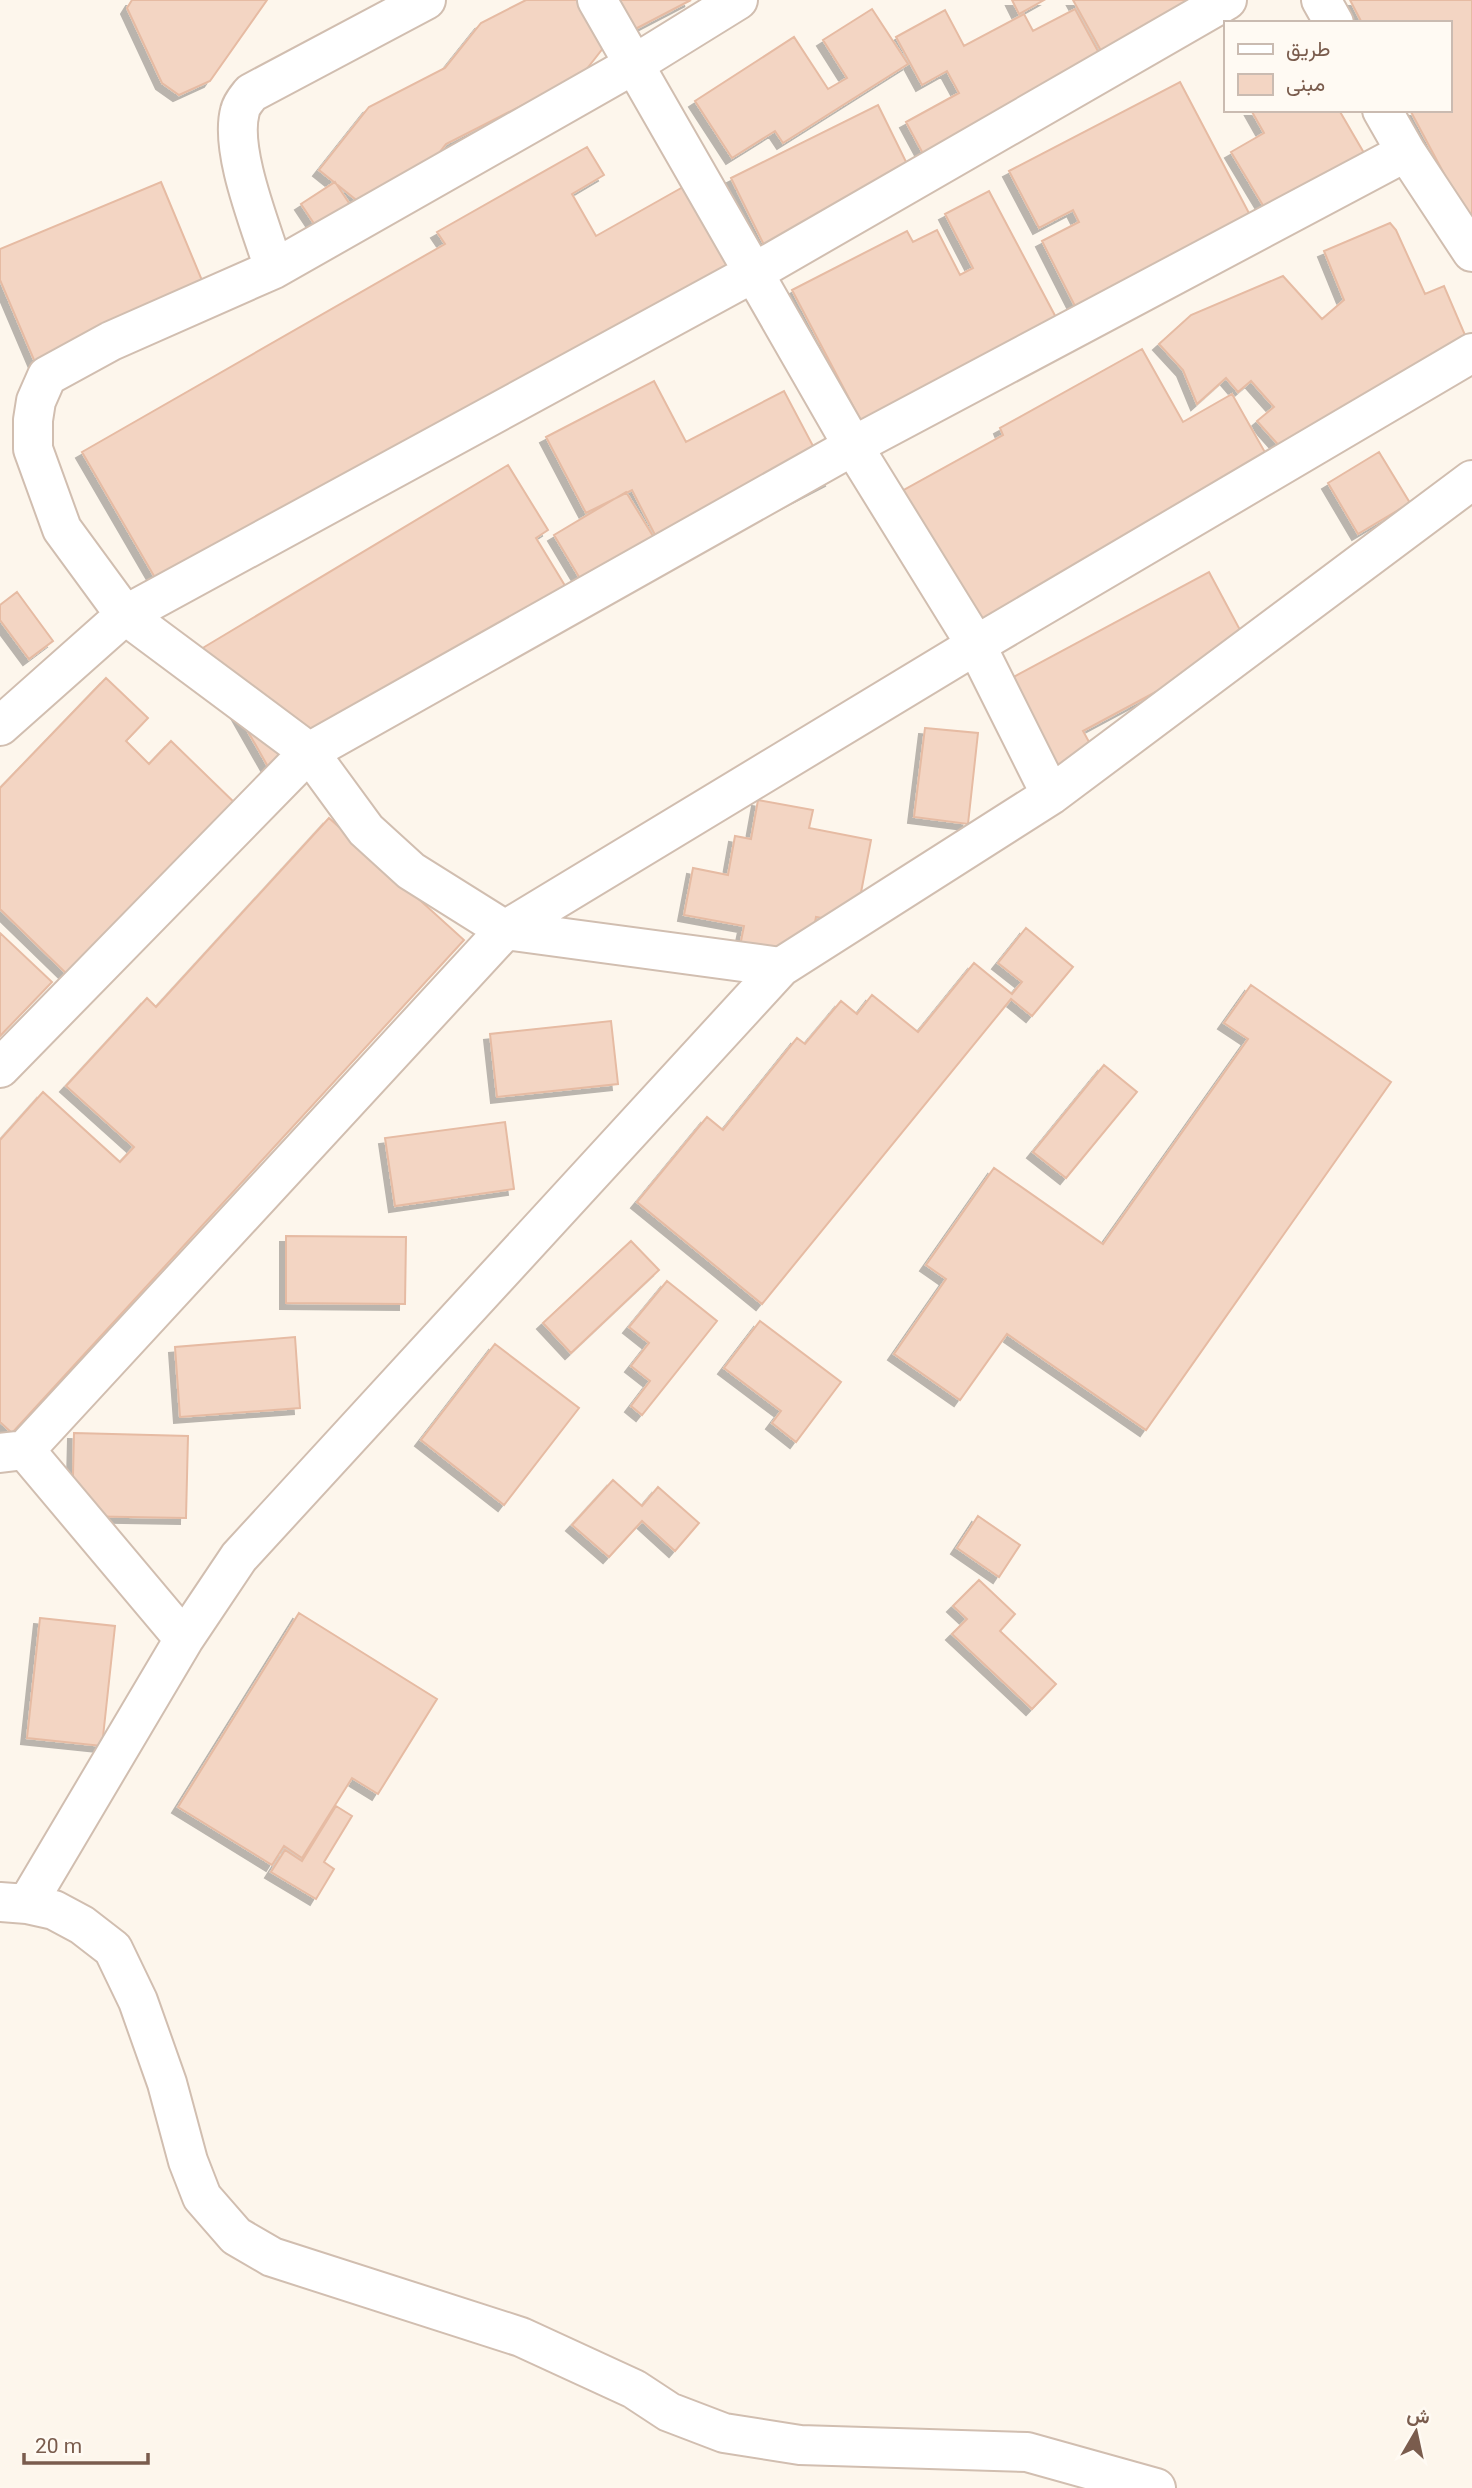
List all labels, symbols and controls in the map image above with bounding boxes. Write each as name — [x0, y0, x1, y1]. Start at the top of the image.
legend — [1224, 21, 1451, 112]
text: طريق — [1286, 37, 1331, 62]
text: مبنى — [1286, 72, 1325, 96]
north arrow — [1381, 2397, 1451, 2467]
text: ش — [1406, 2403, 1432, 2429]
scale bar — [24, 2422, 149, 2466]
text: 20 m — [35, 2434, 82, 2458]

